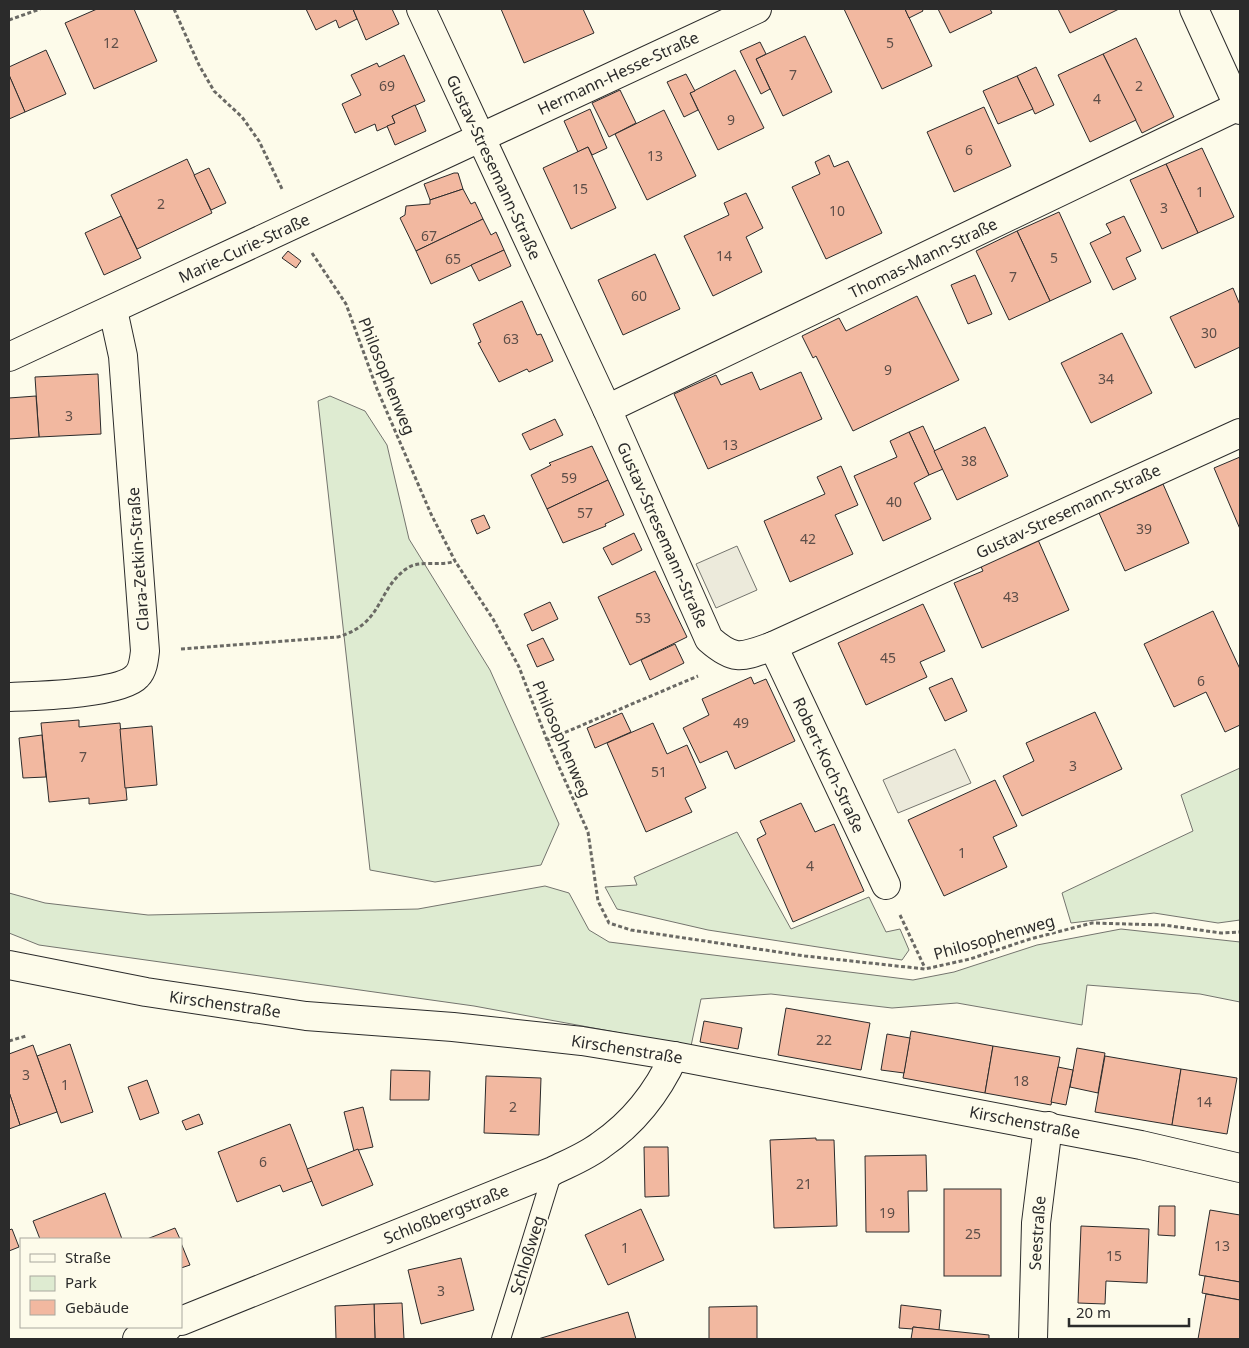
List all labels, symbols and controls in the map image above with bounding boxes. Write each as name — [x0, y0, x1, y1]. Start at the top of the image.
street label: Hermann-Hesse-Straße — [534, 26, 702, 120]
house number: 12 — [103, 33, 119, 52]
house number: 5 — [886, 33, 894, 52]
house number: 7 — [789, 65, 797, 84]
street label: Gustav-Stresemann-Straße — [441, 71, 547, 263]
house number: 69 — [379, 76, 395, 95]
house number: 2 — [1135, 76, 1143, 95]
house number: 4 — [1093, 89, 1101, 108]
house number: 9 — [727, 110, 735, 129]
house number: 6 — [965, 140, 973, 159]
house number: 13 — [647, 146, 663, 165]
house number: 15 — [572, 179, 588, 198]
house number: 1 — [1196, 182, 1204, 201]
house number: 2 — [157, 194, 165, 213]
house number: 3 — [1160, 198, 1168, 217]
house number: 10 — [829, 201, 845, 220]
street label: Marie-Curie-Straße — [175, 208, 313, 288]
street label: Thomas-Mann-Straße — [845, 212, 1001, 304]
house number: 67 — [421, 226, 437, 245]
house number: 14 — [716, 246, 732, 265]
house number: 5 — [1050, 248, 1058, 267]
house number: 65 — [445, 249, 461, 268]
house number: 7 — [1009, 267, 1017, 286]
house number: 60 — [631, 286, 647, 305]
street label: Philosophenweg — [353, 314, 421, 438]
house number: 30 — [1201, 323, 1217, 342]
house number: 63 — [503, 329, 519, 348]
house number: 9 — [884, 360, 892, 379]
house number: 34 — [1098, 369, 1114, 388]
house number: 3 — [65, 406, 73, 425]
house number: 13 — [722, 435, 738, 454]
street label: Gustav-Stresemann-Straße — [612, 438, 714, 632]
house number: 38 — [961, 451, 977, 470]
street label: Gustav-Stresemann-Straße — [972, 458, 1164, 564]
house number: 59 — [561, 468, 577, 487]
street label: Clara-Zetkin-Straße — [122, 486, 154, 632]
house number: 40 — [886, 492, 902, 511]
house number: 57 — [577, 503, 593, 522]
house number: 39 — [1136, 519, 1152, 538]
house number: 42 — [800, 529, 816, 548]
house number: 43 — [1003, 587, 1019, 606]
house number: 53 — [635, 608, 651, 627]
house number: 45 — [880, 648, 896, 667]
house number: 6 — [1197, 671, 1205, 690]
street label: Philosophenweg — [527, 677, 597, 801]
street label: Robert-Koch-Straße — [788, 694, 870, 836]
house number: 49 — [733, 713, 749, 732]
house number: 7 — [79, 747, 87, 766]
house number: 3 — [1069, 756, 1077, 775]
house number: 51 — [651, 762, 667, 781]
house number: 1 — [958, 843, 966, 862]
house number: 4 — [806, 856, 814, 875]
street label: Philosophenweg — [931, 909, 1057, 965]
street label: Kirschenstraße — [168, 985, 282, 1023]
street label: Kirschenstraße — [570, 1029, 684, 1069]
house number: 22 — [816, 1030, 832, 1049]
house number: 3 — [22, 1065, 30, 1084]
house number: 18 — [1013, 1071, 1029, 1090]
house number: 1 — [61, 1075, 69, 1094]
house number: 14 — [1196, 1092, 1212, 1111]
house number: 2 — [509, 1097, 517, 1116]
street label: Kirschenstraße — [968, 1100, 1082, 1144]
house number: 6 — [259, 1152, 267, 1171]
house number: 21 — [796, 1174, 812, 1193]
street label: Schloßbergstraße — [380, 1179, 512, 1249]
street label: Seestraße — [1023, 1195, 1051, 1271]
house number: 19 — [879, 1203, 895, 1222]
street label: Schloßweg — [505, 1213, 549, 1297]
house number: 25 — [965, 1224, 981, 1243]
house number: 13 — [1214, 1236, 1230, 1255]
legend — [20, 1238, 182, 1328]
house number: 1 — [621, 1238, 629, 1257]
house number: 15 — [1106, 1246, 1122, 1265]
text: Straße — [65, 1247, 111, 1267]
text: Park — [65, 1272, 97, 1292]
house number: 3 — [437, 1281, 445, 1300]
scale bar — [1069, 1296, 1189, 1328]
text: Gebäude — [65, 1297, 129, 1317]
text: 20 m — [1076, 1302, 1111, 1322]

